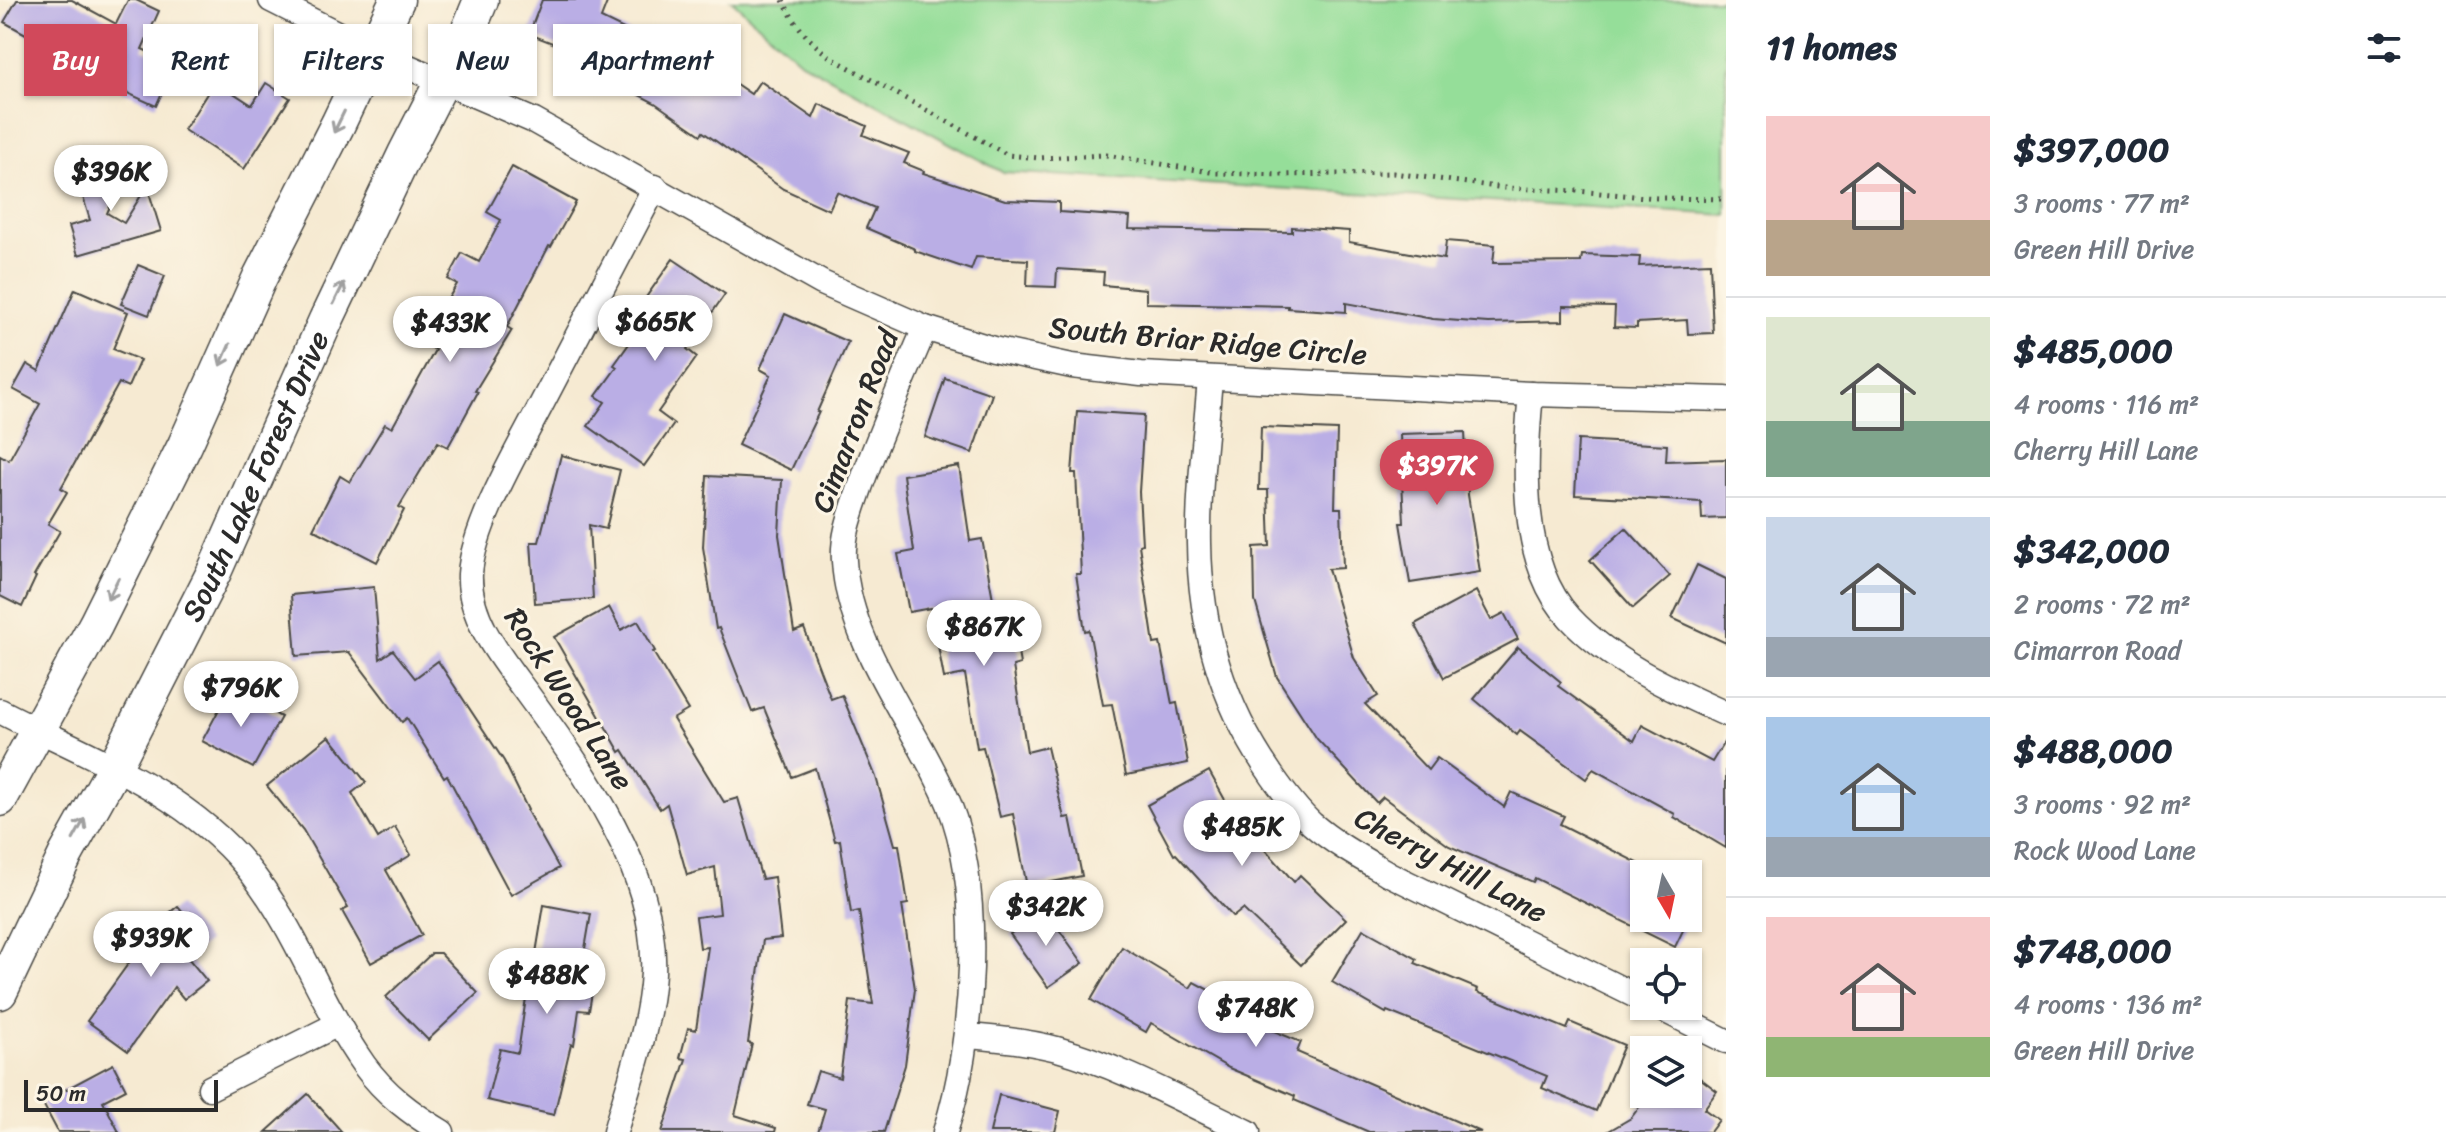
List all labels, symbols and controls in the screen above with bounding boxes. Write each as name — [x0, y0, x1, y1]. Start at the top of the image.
text: 11 homes — [1766, 18, 1897, 78]
chip: Buy — [24, 24, 127, 96]
chip: Rent — [143, 24, 258, 96]
chip: Filters — [274, 24, 412, 96]
chip: New — [428, 24, 537, 96]
chip: Apartment — [553, 24, 741, 96]
icon: filters — [2362, 26, 2406, 70]
one-way arrow — [331, 109, 346, 133]
text: $397,000 — [2014, 120, 2169, 180]
pin: $396K — [55, 145, 167, 213]
text: $396K — [72, 148, 150, 194]
icon: home — [1830, 148, 1926, 244]
text: 3 rooms · 77 m² — [2014, 180, 2190, 226]
text: Green Hill Drive — [2014, 226, 2194, 272]
one-way arrow — [332, 281, 347, 305]
pin: $665K — [599, 295, 711, 363]
pin: $433K — [394, 296, 506, 364]
text: $665K — [616, 298, 694, 344]
text: $433K — [411, 299, 489, 345]
street label: South Briar Ridge Circle — [1047, 300, 1369, 382]
street label: Cimarron Road — [795, 319, 916, 521]
text: $485,000 — [2014, 321, 2173, 381]
street label: South Lake Forest Drive — [166, 322, 345, 631]
one-way arrow — [217, 343, 232, 367]
icon: home — [1830, 349, 1926, 445]
text: 4 rooms · 116 m² — [2014, 381, 2199, 427]
text: Cherry Hill Lane — [2014, 427, 2198, 473]
pin: $397K — [1381, 439, 1493, 507]
text: $397K — [1398, 442, 1476, 488]
text: $342,000 — [2014, 521, 2170, 581]
icon: home — [1830, 549, 1926, 645]
one-way arrow — [105, 577, 120, 601]
text: 2 rooms · 72 m² — [2014, 581, 2191, 627]
street label: Rock Wood Lane — [489, 596, 649, 802]
pin: $867K — [928, 600, 1040, 668]
text: $867K — [945, 603, 1023, 649]
text: Cimarron Road — [2014, 627, 2181, 673]
pin: $796K — [185, 661, 297, 729]
text: $796K — [202, 664, 280, 710]
text: $488,000 — [2014, 721, 2173, 781]
icon: home — [1830, 749, 1926, 845]
text: 3 rooms · 92 m² — [2014, 781, 2191, 827]
street label: Cherry Hill Lane — [1344, 791, 1558, 939]
pin: $485K — [1186, 800, 1298, 868]
text: $485K — [1201, 803, 1283, 849]
one-way arrow — [72, 818, 87, 842]
text: Rock Wood Lane — [2014, 827, 2196, 873]
north arrow — [1630, 860, 1702, 932]
map controls — [1630, 860, 1702, 1108]
pin: $342K — [990, 880, 1102, 948]
text: $342K — [1007, 883, 1085, 929]
pin: $939K — [95, 911, 207, 979]
text: $939K — [111, 914, 191, 960]
text: $748,000 — [2014, 921, 2172, 981]
pin: $488K — [491, 948, 603, 1016]
button: locate — [1630, 948, 1702, 1020]
icon: home — [1830, 949, 1926, 1045]
text: $488K — [507, 951, 587, 997]
pin: $748K — [1200, 981, 1312, 1049]
text: 4 rooms · 136 m² — [2014, 981, 2202, 1027]
text: $748K — [1216, 984, 1296, 1030]
text: Green Hill Drive — [2014, 1027, 2194, 1073]
button: layers — [1630, 1036, 1702, 1108]
text: 50 m — [36, 1074, 86, 1113]
scale bar — [24, 1076, 218, 1112]

